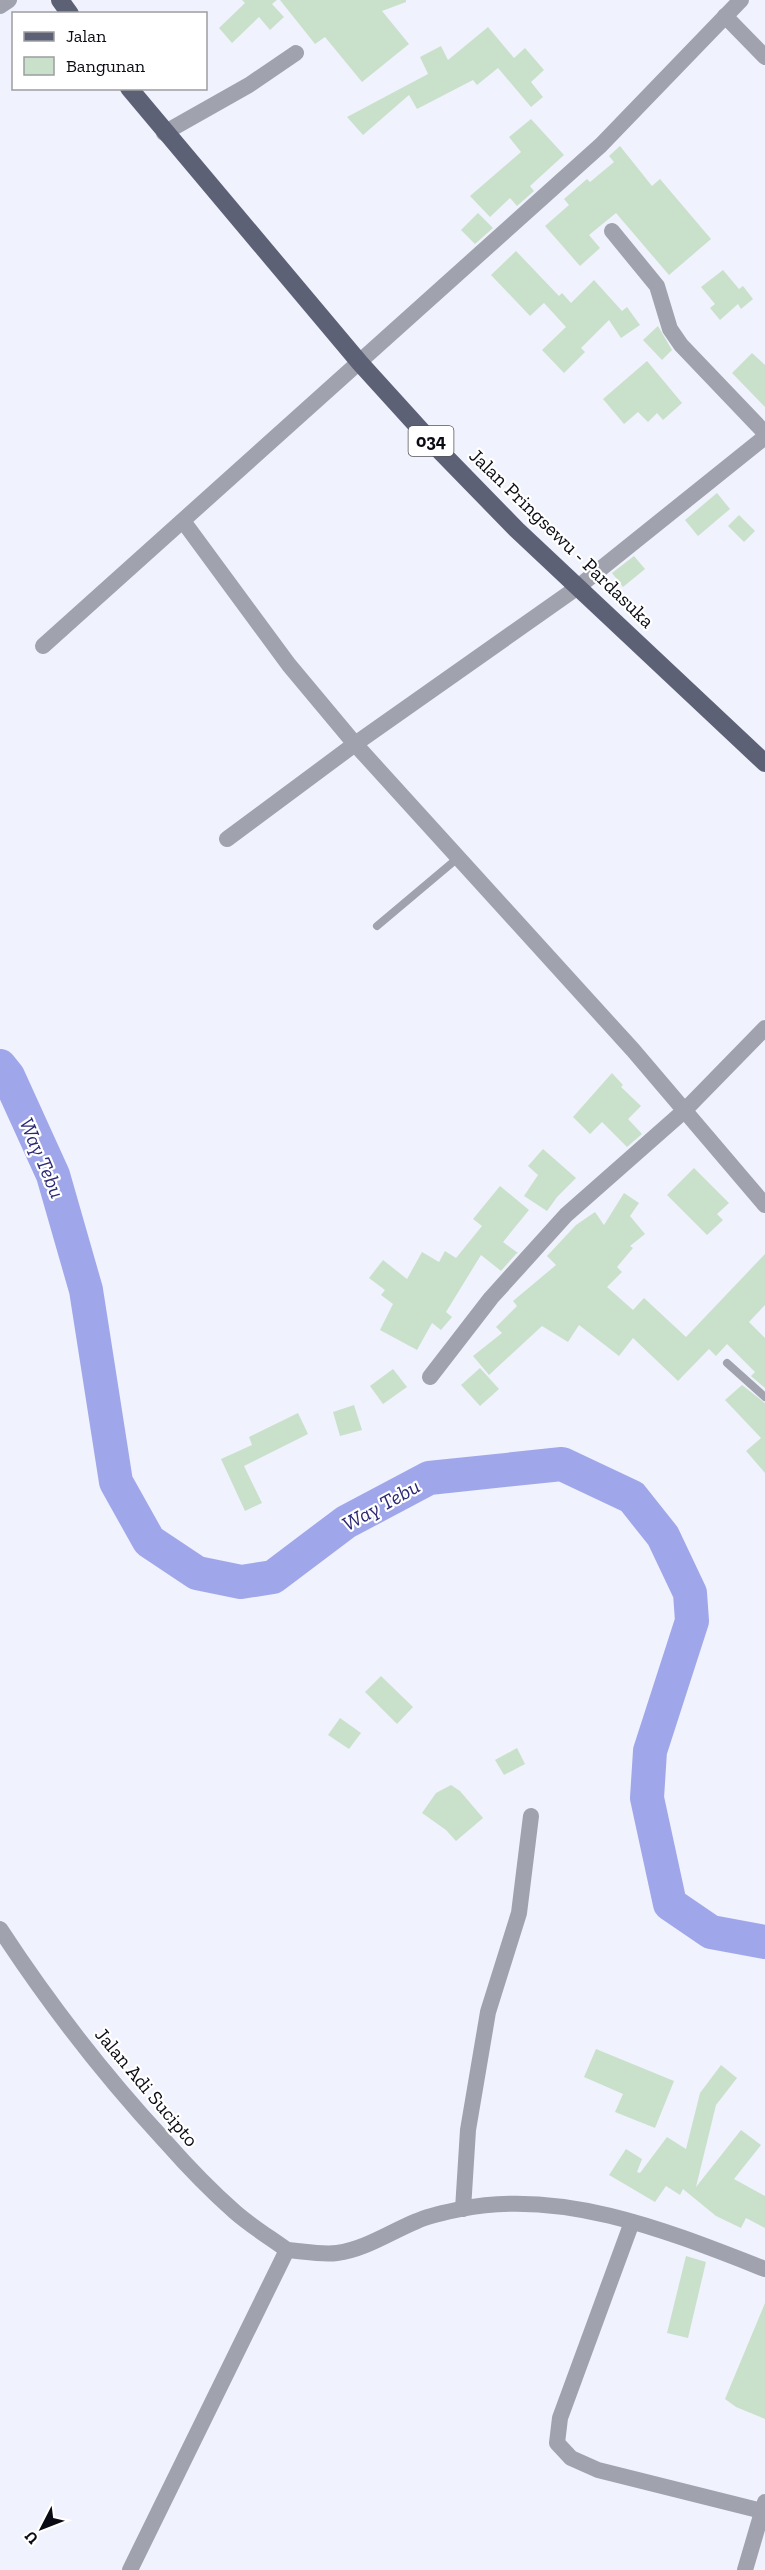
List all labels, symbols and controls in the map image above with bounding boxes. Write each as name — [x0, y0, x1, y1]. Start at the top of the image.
legend — [12, 12, 207, 90]
text: Jalan — [66, 25, 107, 47]
text: Bangunan — [66, 55, 146, 77]
road number: 034 — [408, 426, 454, 456]
street label: Jalan Pringsewu - Pardasuka — [465, 443, 660, 633]
water label: Way Tebu — [14, 1114, 71, 1202]
water label: Way Tebu — [338, 1473, 424, 1536]
street label: Jalan Adi Sucipto — [90, 2023, 204, 2151]
north arrow — [12, 2498, 72, 2558]
text: U — [20, 2527, 42, 2548]

